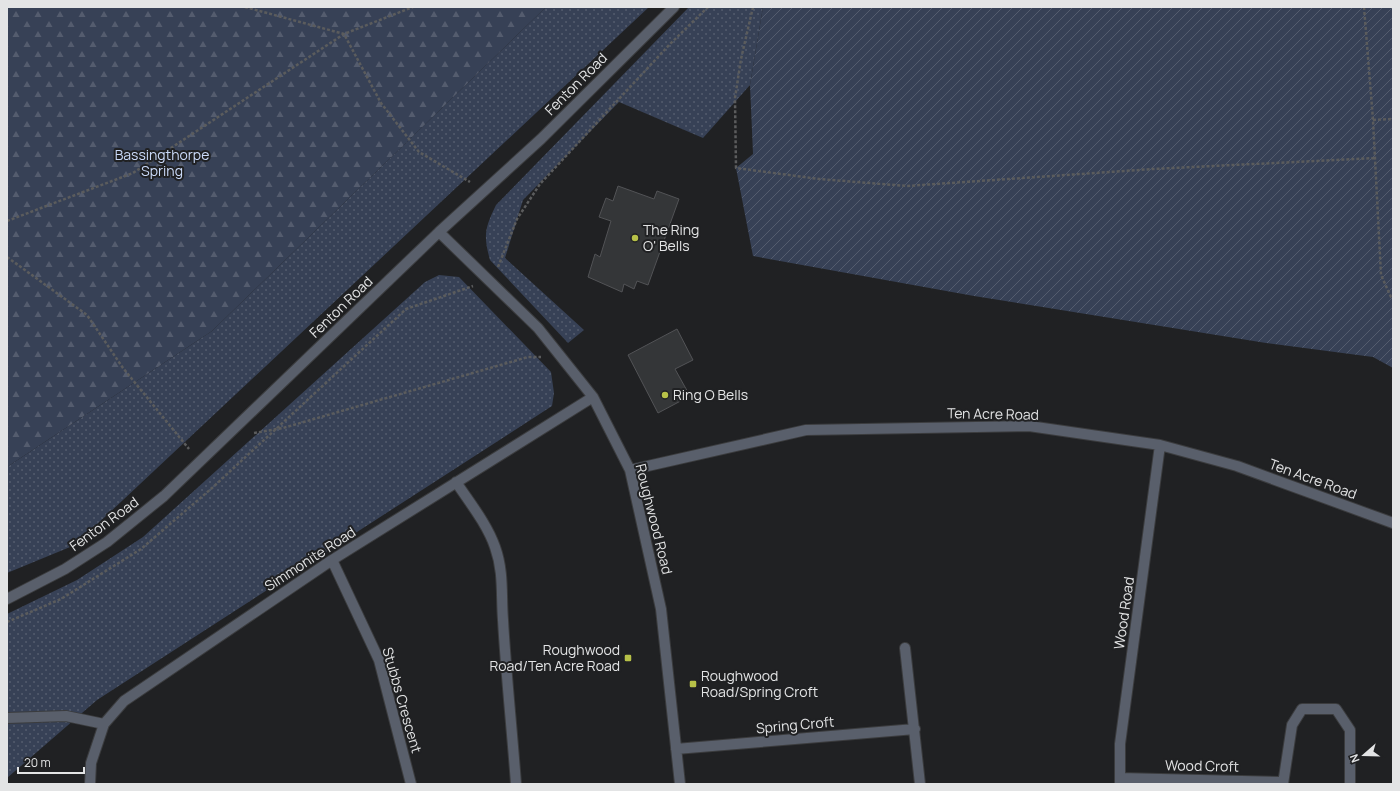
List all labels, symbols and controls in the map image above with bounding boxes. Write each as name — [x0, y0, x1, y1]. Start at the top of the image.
street label: Fenton Road — [540, 48, 611, 119]
park label: Bassingthorpe Spring — [115, 145, 209, 180]
place label: The Ring O' Bells — [643, 220, 699, 255]
marker: The Ring O' Bells — [630, 233, 640, 243]
street label: Fenton Road — [305, 272, 376, 342]
place label: Ring O Bells — [673, 385, 748, 404]
marker: Ring O Bells — [660, 390, 670, 400]
street label: Ten Acre Road — [947, 403, 1039, 424]
street label: Ten Acre Road — [1267, 454, 1360, 503]
street label: Roughwood Road — [632, 462, 677, 576]
street label: Fenton Road — [65, 492, 142, 555]
street label: Simmonite Road — [261, 522, 359, 595]
street label: Wood Road — [1109, 575, 1138, 650]
place label: Roughwood Road/Ten Acre Road — [489, 640, 620, 675]
street label: Stubbs Crescent — [378, 645, 427, 755]
marker: Roughwood Road/Ten Acre Road — [623, 653, 633, 663]
place label: Roughwood Road/Spring Croft — [701, 666, 818, 701]
marker: Roughwood Road/Spring Croft — [688, 679, 698, 689]
street label: Spring Croft — [755, 712, 835, 737]
north arrow — [1344, 735, 1384, 775]
scale bar — [18, 749, 84, 775]
text: N — [1346, 752, 1363, 765]
text: 20 m — [24, 754, 51, 771]
street label: Wood Croft — [1165, 755, 1239, 776]

